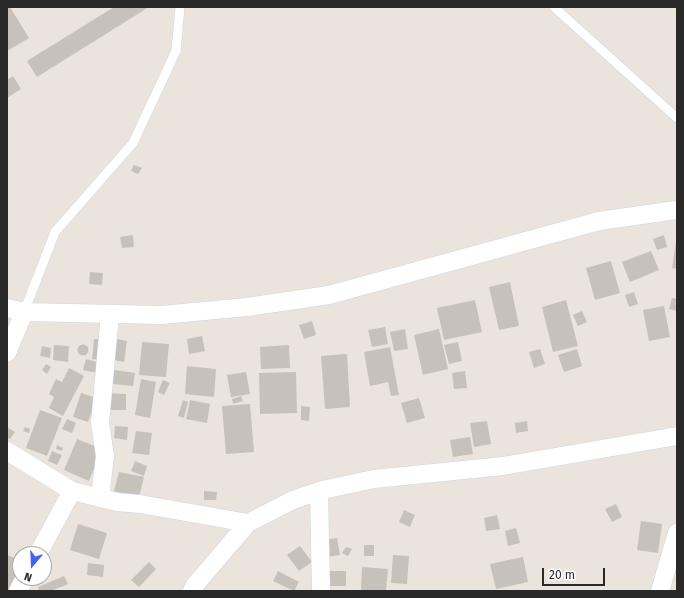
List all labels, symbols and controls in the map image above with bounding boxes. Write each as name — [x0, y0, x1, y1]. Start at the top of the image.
north arrow — [12, 546, 52, 586]
scale bar — [544, 560, 607, 586]
text: 20 m — [549, 568, 575, 582]
text: N — [23, 570, 34, 584]

